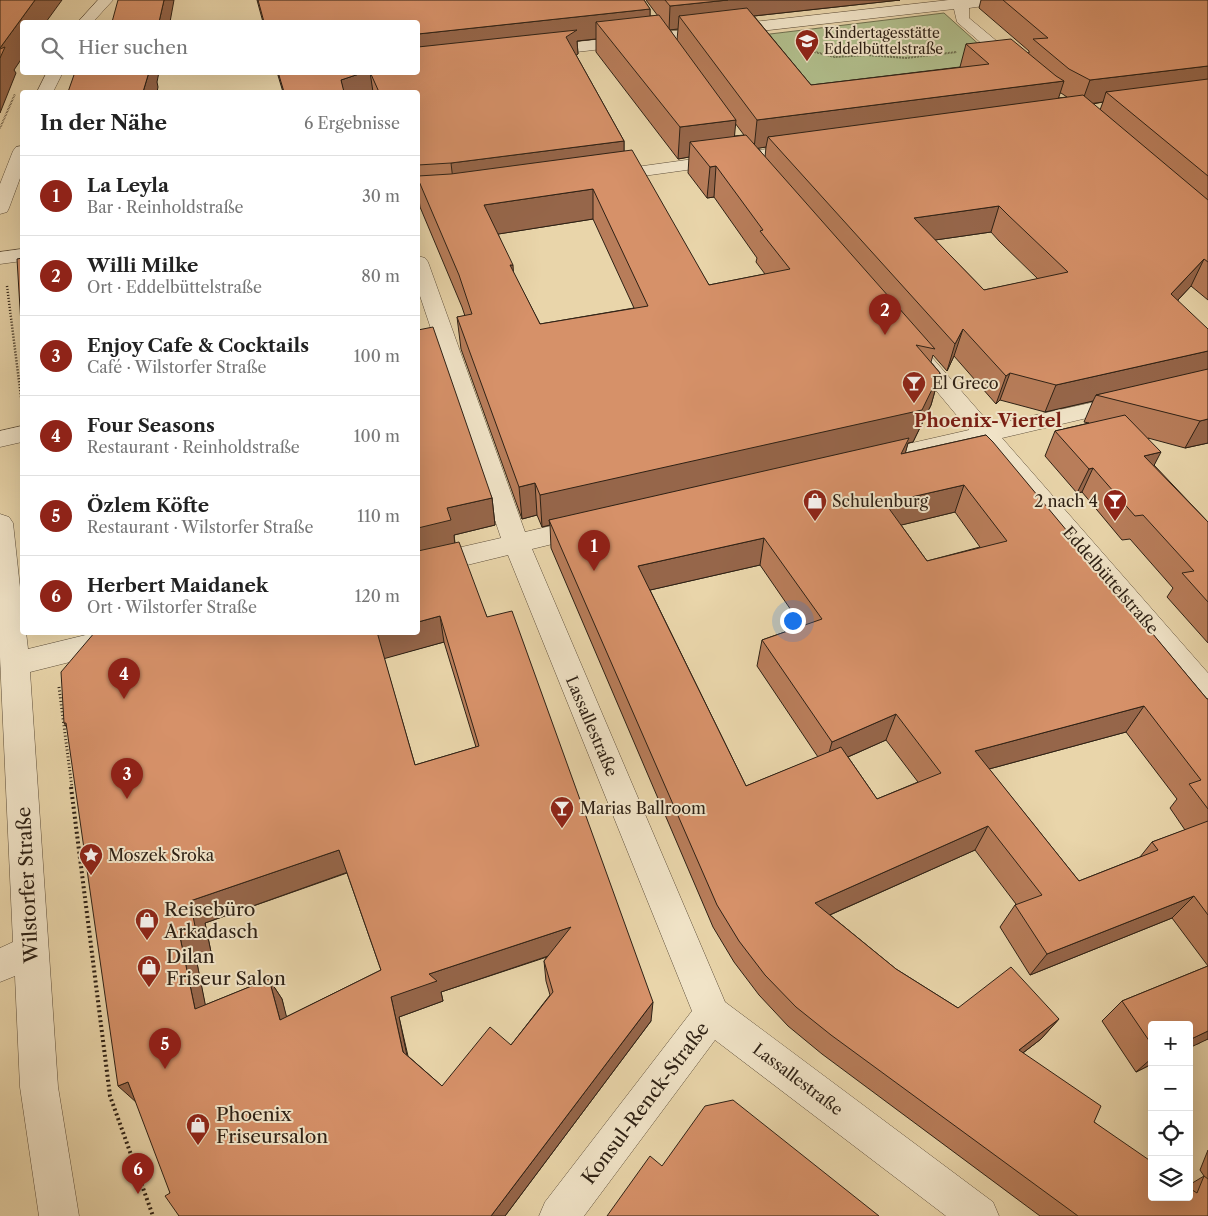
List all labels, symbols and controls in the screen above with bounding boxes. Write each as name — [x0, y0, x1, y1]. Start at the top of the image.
search box — [20, 20, 420, 75]
place label: Kindertagesstätte Eddelbüttelstraße — [824, 24, 943, 58]
school or university icon: Kindertagesstätte Eddelbüttelstraße — [794, 28, 820, 62]
icon: search — [38, 34, 66, 62]
text: Hier suchen — [78, 36, 188, 59]
text: In der Nähe — [40, 110, 167, 135]
text: 6 Ergebnisse — [304, 113, 400, 133]
text: La Leyla — [87, 174, 169, 197]
text: 1 — [52, 186, 60, 206]
text: 30 m — [362, 186, 400, 206]
text: Bar · Reinholdstraße — [87, 197, 244, 217]
text: Willi Milke — [87, 254, 198, 277]
text: 2 — [51, 266, 61, 286]
text: 80 m — [361, 266, 400, 286]
text: Ort · Eddelbüttelstraße — [87, 277, 262, 297]
pin: 2 — [869, 294, 901, 335]
text: Enjoy Cafe & Cocktails — [87, 334, 309, 357]
text: 3 — [51, 346, 61, 366]
text: 100 m — [354, 346, 400, 366]
text: Café · Wilstorfer Straße — [87, 357, 266, 377]
bar icon: El Greco — [901, 370, 927, 404]
place label: El Greco — [932, 373, 999, 393]
district label: Phoenix-Viertel — [914, 410, 1062, 432]
text: Four Seasons — [87, 414, 215, 437]
text: 4 — [51, 426, 61, 446]
text: 100 m — [354, 426, 400, 446]
text: Restaurant · Reinholdstraße — [87, 437, 300, 457]
shop icon: Schulenburg — [802, 488, 828, 522]
bar icon: 2 nach 4 — [1102, 488, 1128, 522]
place label: Schulenburg — [832, 491, 929, 511]
place label: 2 nach 4 — [1034, 491, 1098, 511]
text: Özlem Köfte — [87, 494, 209, 517]
text: 5 — [52, 506, 60, 526]
text: 110 m — [357, 506, 400, 526]
text: Restaurant · Wilstorfer Straße — [87, 517, 313, 537]
street label: Eddelbüttelstraße — [1059, 522, 1163, 638]
pin: 1 — [578, 530, 610, 571]
text: Herbert Maidanek — [87, 574, 268, 597]
text: 6 — [51, 586, 61, 606]
text: 120 m — [355, 586, 400, 606]
text: Ort · Wilstorfer Straße — [87, 597, 257, 617]
your location — [780, 608, 806, 634]
pin: 4 — [108, 658, 140, 699]
street label: Lassallestraße — [562, 673, 622, 779]
pin: 3 — [111, 758, 143, 799]
bar icon: Marias Ballroom — [549, 795, 575, 829]
place label: Marias Ballroom — [580, 798, 706, 818]
street label: Wilstorfer Straße — [12, 806, 43, 965]
place icon: Moszek Sroka — [78, 842, 104, 876]
place label: Moszek Sroka — [108, 845, 215, 865]
place label: Reisebüro Arkadasch — [163, 898, 259, 943]
shop icon: Reisebüro Arkadasch — [134, 907, 160, 941]
place label: Dilan Friseur Salon — [166, 945, 286, 990]
shop icon: Dilan Friseur Salon — [136, 954, 162, 988]
street label: Konsul-Renck-Straße — [577, 1018, 714, 1189]
map controls — [1148, 1021, 1193, 1201]
button: + — [1148, 1021, 1193, 1066]
pin: 5 — [149, 1028, 181, 1069]
street label: Lassallestraße — [749, 1039, 847, 1119]
button: − — [1148, 1066, 1193, 1111]
place label: Phoenix Friseursalon — [216, 1103, 328, 1148]
button: locate — [1148, 1111, 1193, 1156]
shop icon: Phoenix Friseursalon — [185, 1112, 211, 1146]
pin: 6 — [122, 1153, 154, 1194]
button: layers — [1148, 1156, 1193, 1201]

